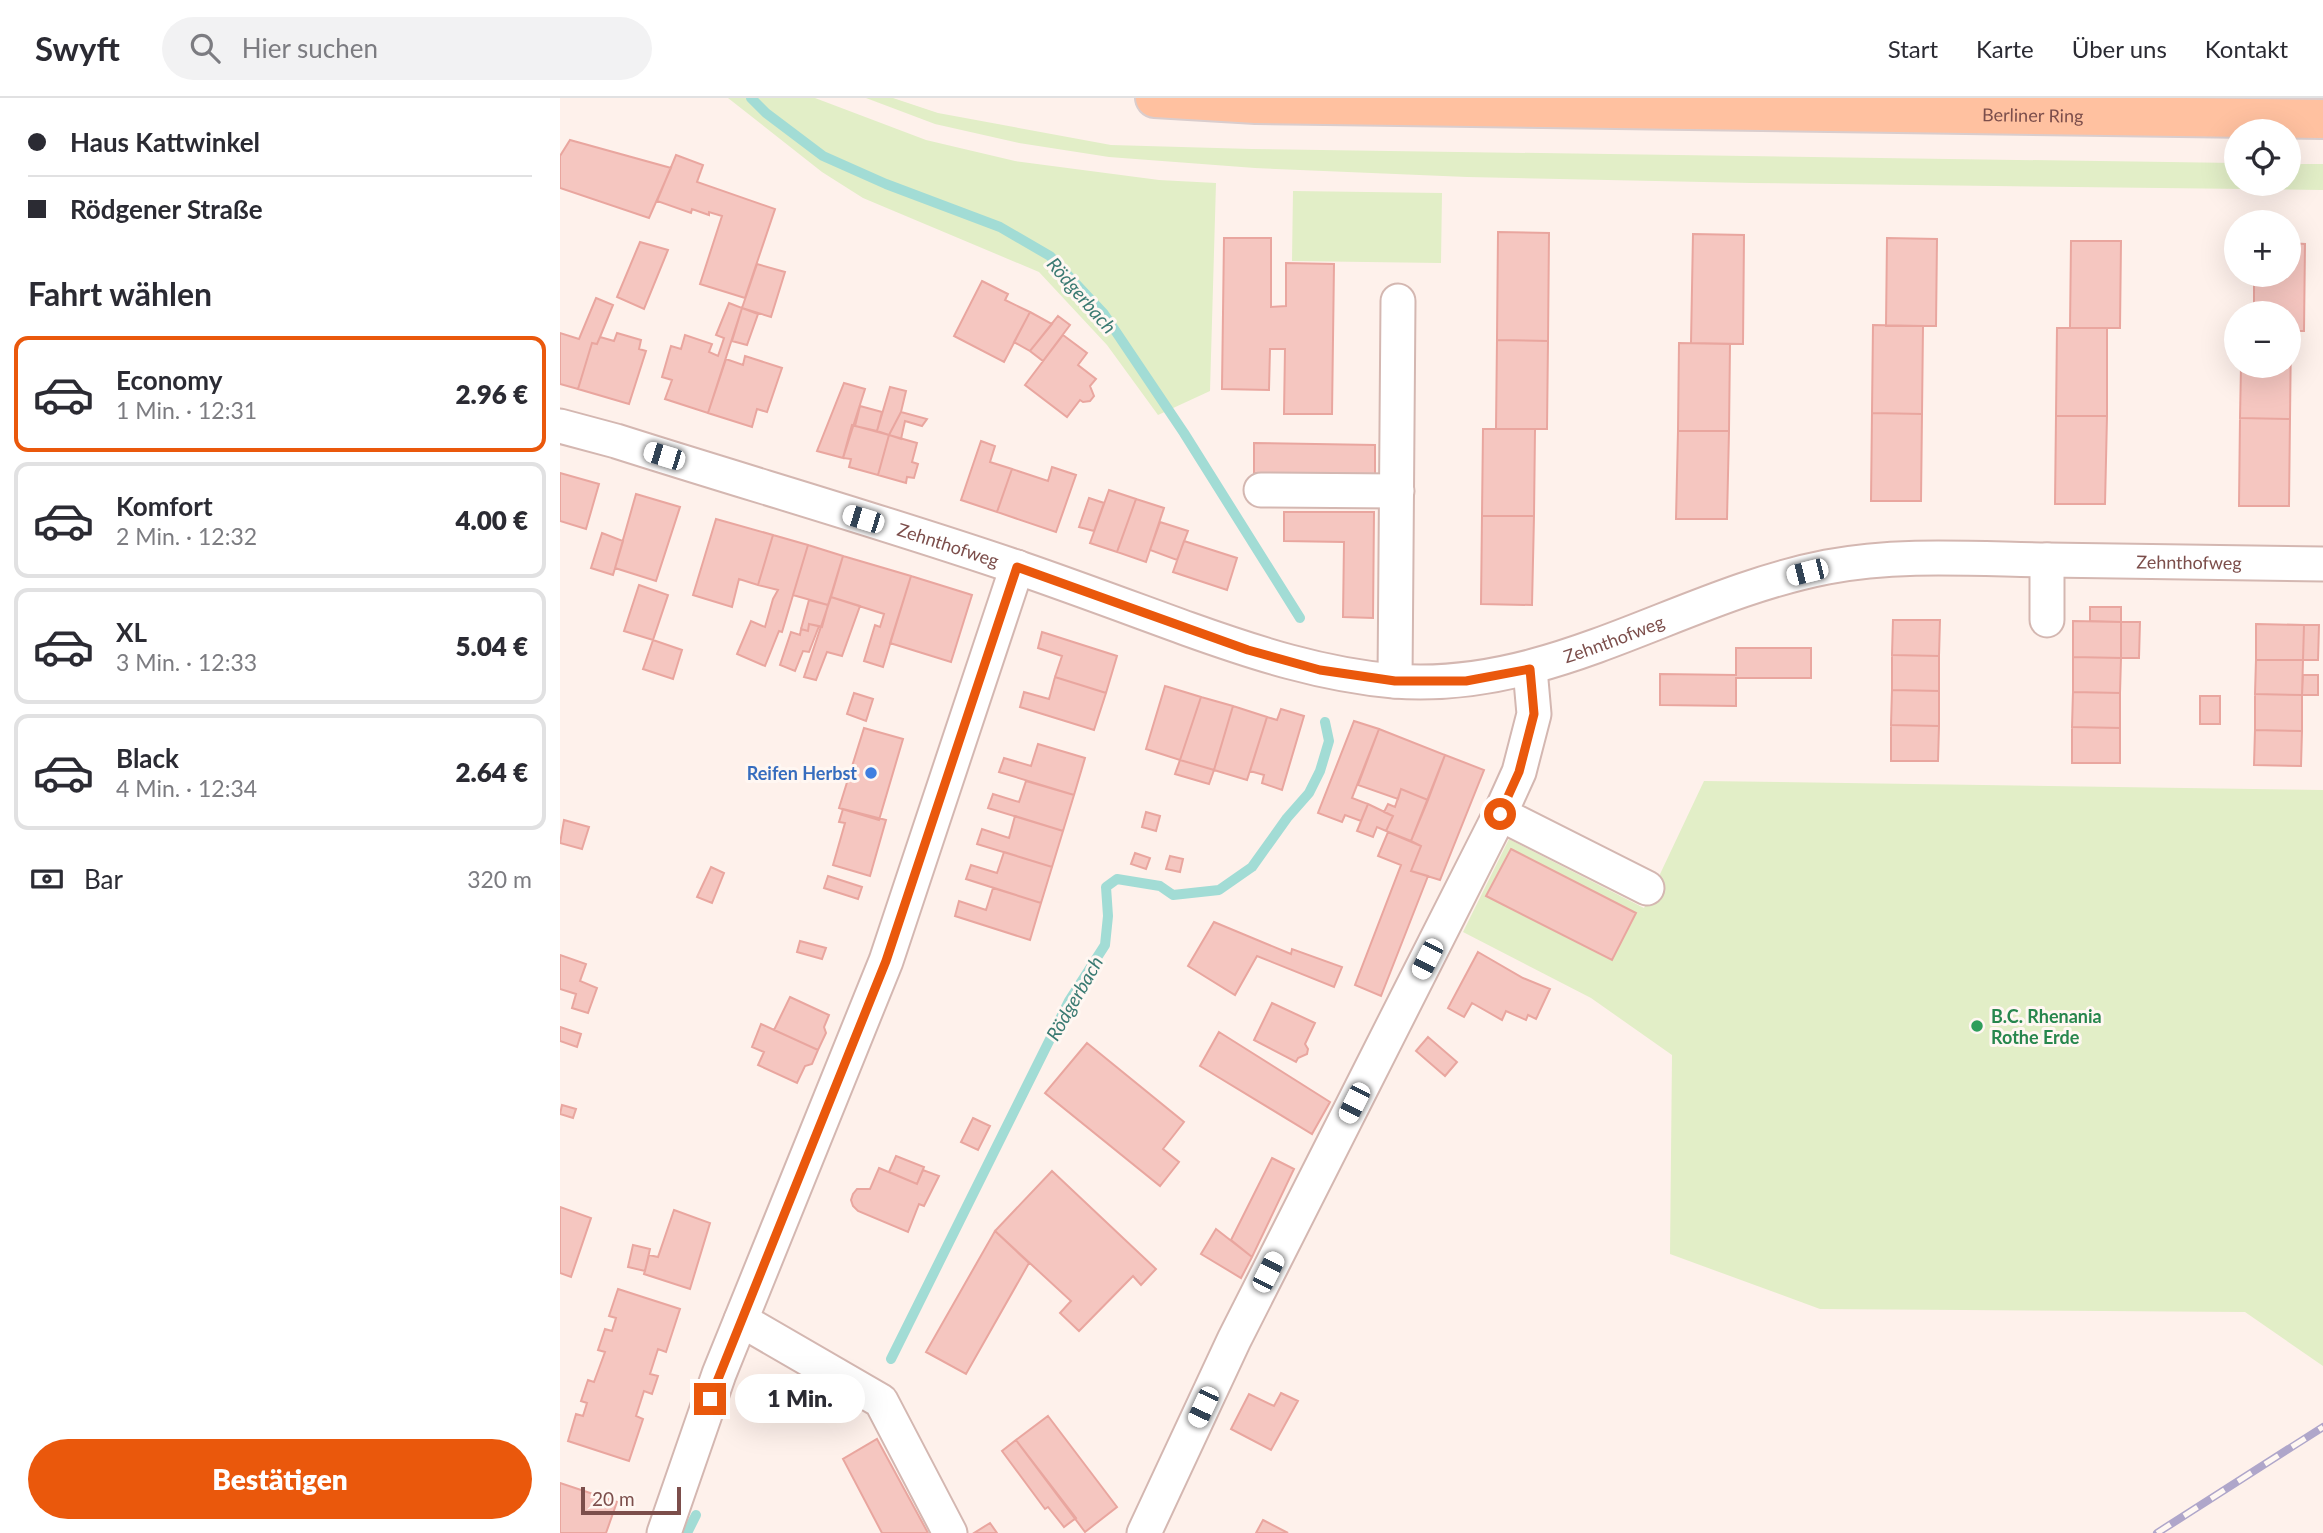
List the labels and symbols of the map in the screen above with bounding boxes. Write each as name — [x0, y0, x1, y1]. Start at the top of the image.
street label: Berliner Ring — [1982, 103, 2084, 127]
water label: Rödgerbach — [1043, 252, 1121, 338]
car — [641, 440, 688, 472]
car — [840, 503, 887, 535]
street label: Zehnthofweg — [895, 518, 1002, 571]
street label: Zehnthofweg — [2136, 550, 2242, 574]
car — [1785, 557, 1830, 587]
street label: Zehnthofweg — [1561, 610, 1667, 667]
place label: Reifen Herbst — [747, 762, 857, 784]
marker: Reifen Herbst — [863, 765, 879, 781]
route start — [1484, 798, 1516, 830]
car — [1409, 936, 1446, 982]
water label: Rödgerbach — [1041, 952, 1107, 1044]
place label: B.C. Rhenania Rothe Erde — [1991, 1005, 2102, 1048]
marker: B.C. Rhenania Rothe Erde — [1969, 1018, 1985, 1034]
car — [1336, 1080, 1373, 1126]
car — [1250, 1249, 1287, 1295]
callout: 1 Min. — [734, 1374, 864, 1424]
route end — [694, 1383, 726, 1415]
car — [1185, 1384, 1222, 1430]
scale bar — [581, 1484, 681, 1516]

